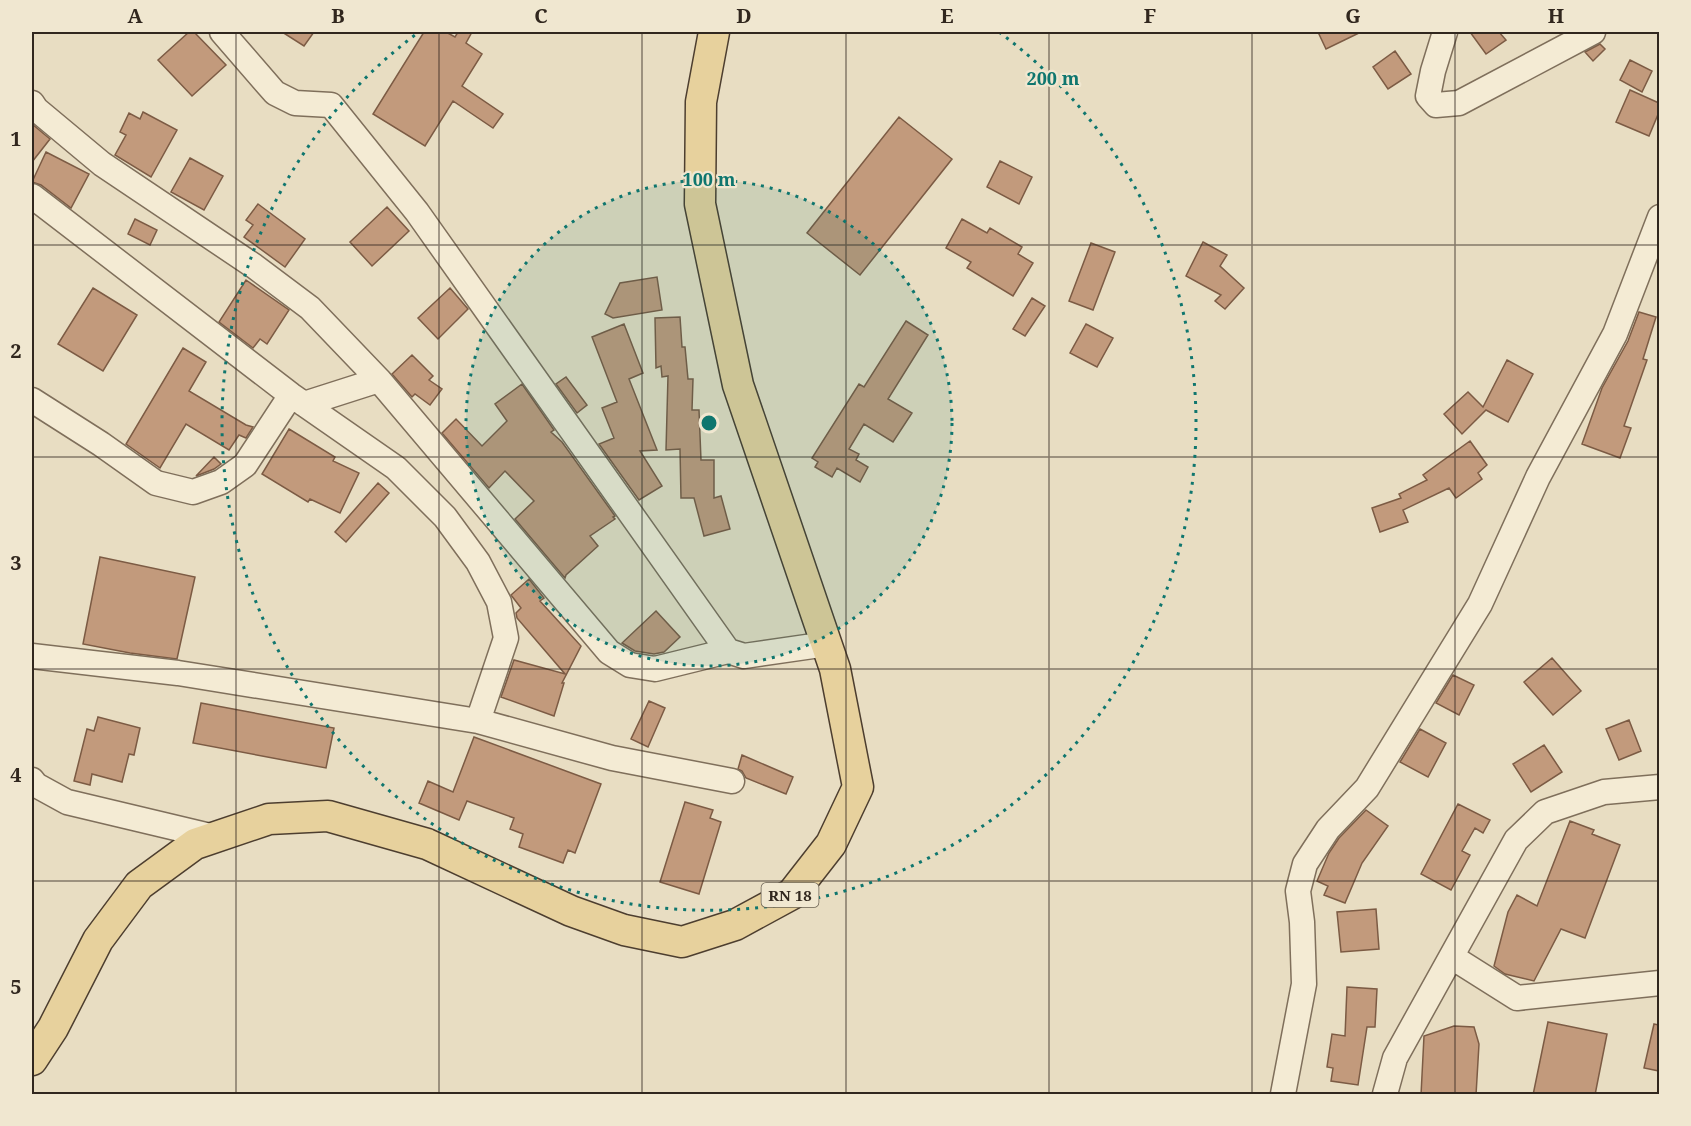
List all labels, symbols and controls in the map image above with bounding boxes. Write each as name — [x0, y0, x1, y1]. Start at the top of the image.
text: A — [127, 2, 143, 29]
text: B — [331, 2, 345, 29]
text: C — [534, 2, 548, 29]
text: D — [736, 2, 752, 29]
text: E — [940, 2, 954, 29]
text: F — [1144, 2, 1156, 29]
text: G — [1345, 2, 1361, 29]
text: H — [1548, 2, 1564, 29]
text: 200 m — [1027, 66, 1080, 90]
text: 1 — [10, 125, 22, 152]
text: 100 m — [683, 167, 736, 191]
text: 2 — [10, 337, 22, 364]
centre of rings — [699, 413, 719, 433]
text: 3 — [10, 549, 22, 576]
text: 4 — [10, 761, 22, 788]
road number: RN 18 — [762, 883, 818, 907]
text: 5 — [10, 973, 22, 1000]

